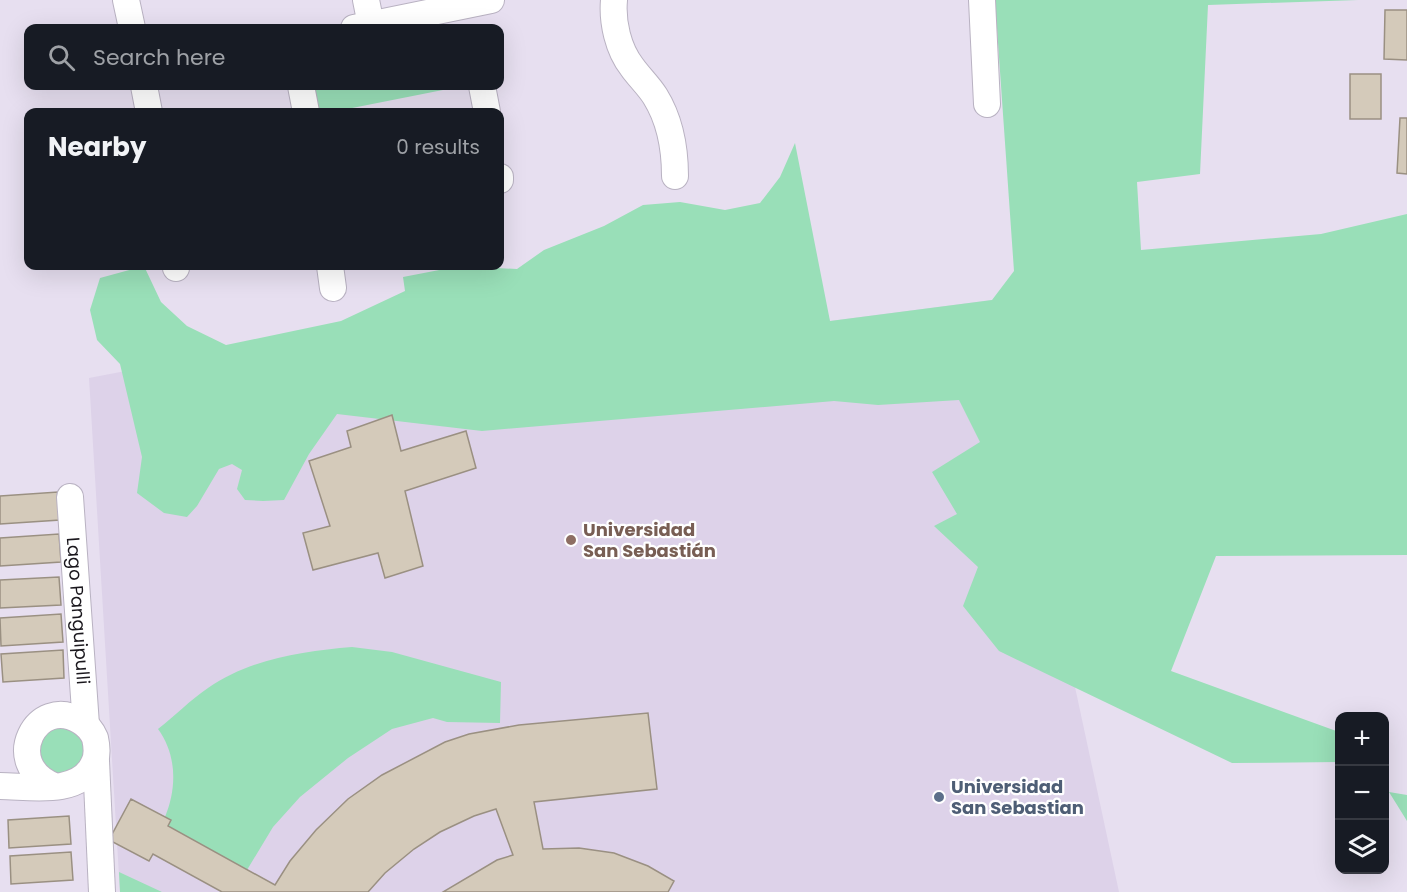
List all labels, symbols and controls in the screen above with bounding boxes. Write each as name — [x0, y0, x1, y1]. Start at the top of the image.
search box — [24, 24, 504, 90]
icon: search — [45, 41, 78, 74]
text: Search here — [93, 42, 226, 73]
text: Nearby — [48, 129, 146, 165]
text: 0 results — [396, 133, 480, 161]
place label: Universidad San Sebastián — [583, 517, 716, 563]
marker: Universidad San Sebastián — [564, 533, 578, 547]
street label: Lago Panguipulli — [61, 536, 96, 685]
map controls — [1335, 712, 1389, 874]
button: + — [1335, 712, 1389, 766]
button: − — [1335, 766, 1389, 820]
place label: Universidad San Sebastian — [951, 774, 1084, 820]
marker: Universidad San Sebastian — [932, 790, 946, 804]
button: layers — [1335, 820, 1389, 874]

